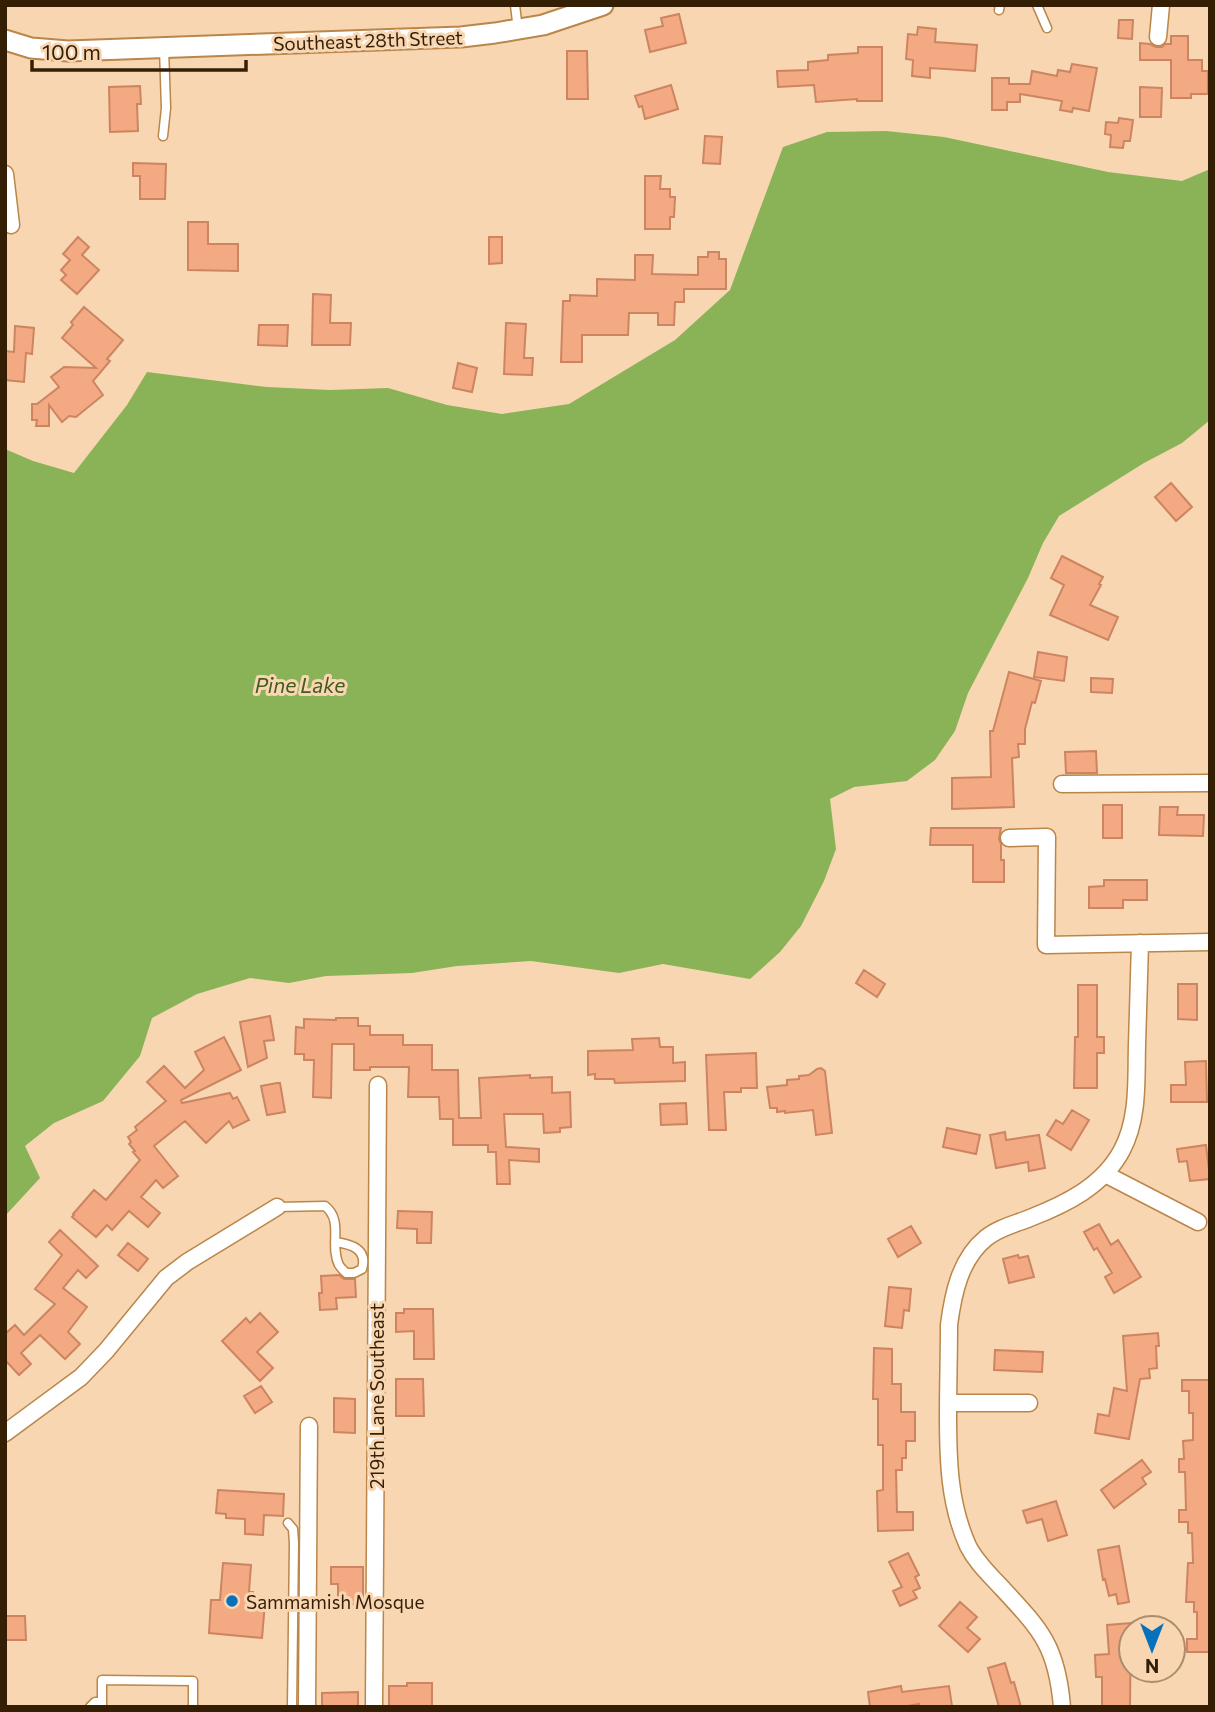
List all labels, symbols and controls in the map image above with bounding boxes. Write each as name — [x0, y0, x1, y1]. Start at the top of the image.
street label: Southeast 28th Street — [273, 25, 463, 55]
scale bar — [32, 28, 245, 72]
text: 100 m — [42, 39, 101, 64]
water label: Pine Lake — [255, 672, 345, 697]
street label: 219th Lane Southeast — [365, 1303, 388, 1489]
place label: Sammamish Mosque — [246, 1590, 425, 1613]
marker: Sammamish Mosque — [224, 1593, 240, 1609]
north arrow — [1117, 1614, 1187, 1684]
text: N — [1145, 1655, 1159, 1678]

